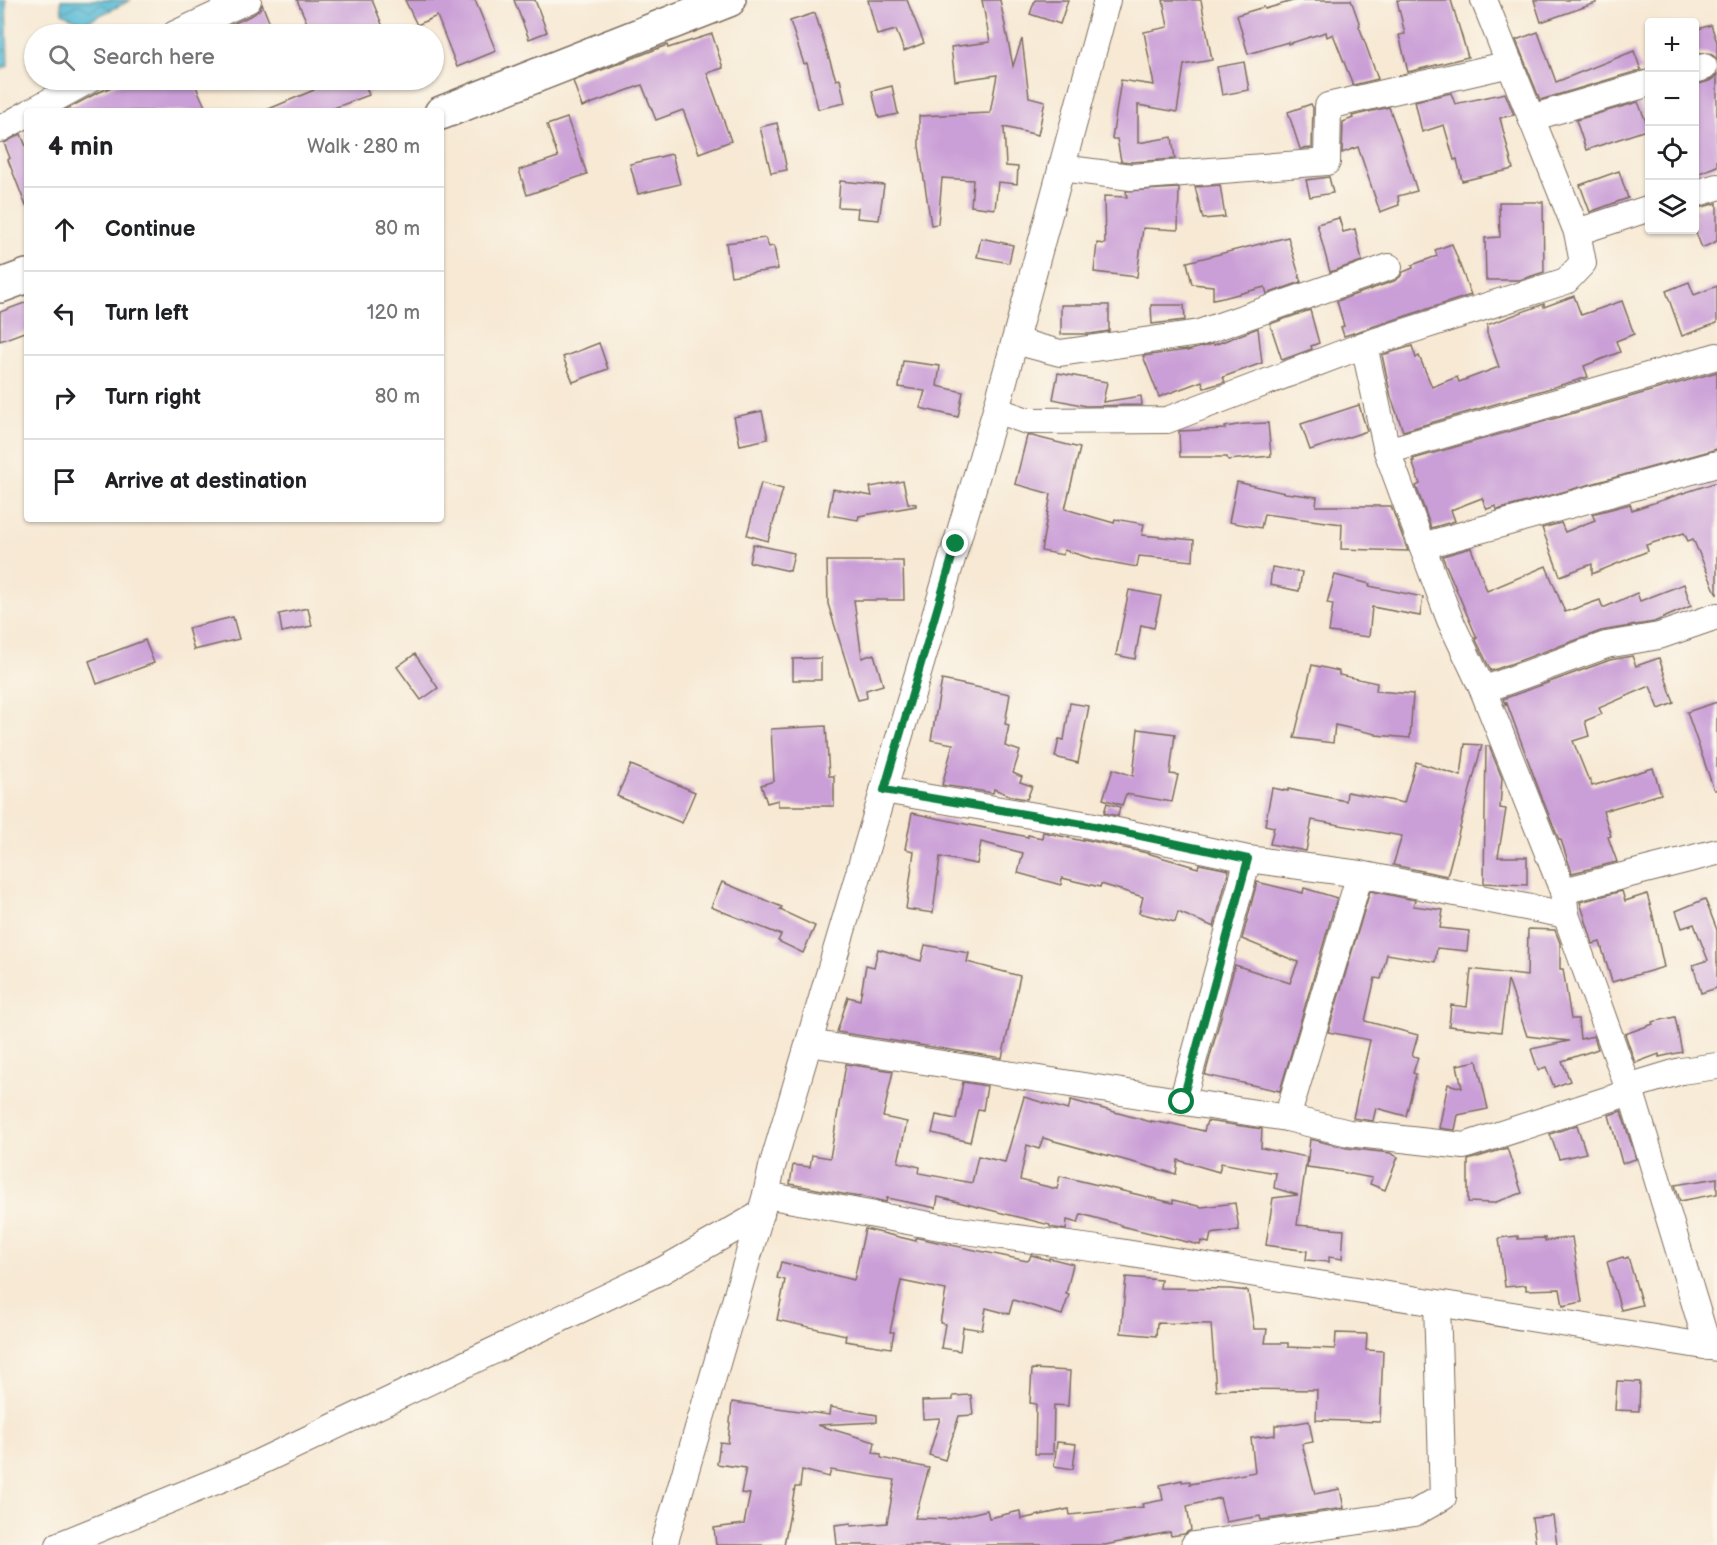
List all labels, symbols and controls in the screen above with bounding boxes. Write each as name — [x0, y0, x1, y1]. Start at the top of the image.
map controls — [1645, 18, 1699, 234]
button: + — [1645, 18, 1699, 72]
search box — [24, 24, 444, 90]
icon: search — [45, 41, 78, 74]
text: Search here — [93, 44, 215, 71]
button: − — [1645, 72, 1699, 126]
button: locate — [1645, 126, 1699, 180]
text: 4 min — [48, 132, 113, 163]
text: Walk · 280 m — [307, 135, 420, 159]
button: layers — [1645, 180, 1699, 234]
icon: ahead — [48, 213, 81, 246]
text: Continue — [105, 216, 195, 243]
text: 80 m — [375, 217, 420, 241]
icon: left — [48, 297, 81, 330]
text: Turn left — [105, 300, 189, 327]
text: 120 m — [367, 301, 420, 325]
icon: right — [48, 381, 81, 414]
text: Turn right — [105, 384, 201, 411]
text: 80 m — [375, 385, 420, 409]
icon: arrive — [48, 465, 81, 498]
text: Arrive at destination — [105, 468, 307, 495]
route end — [942, 530, 968, 556]
route start — [1168, 1088, 1194, 1114]

